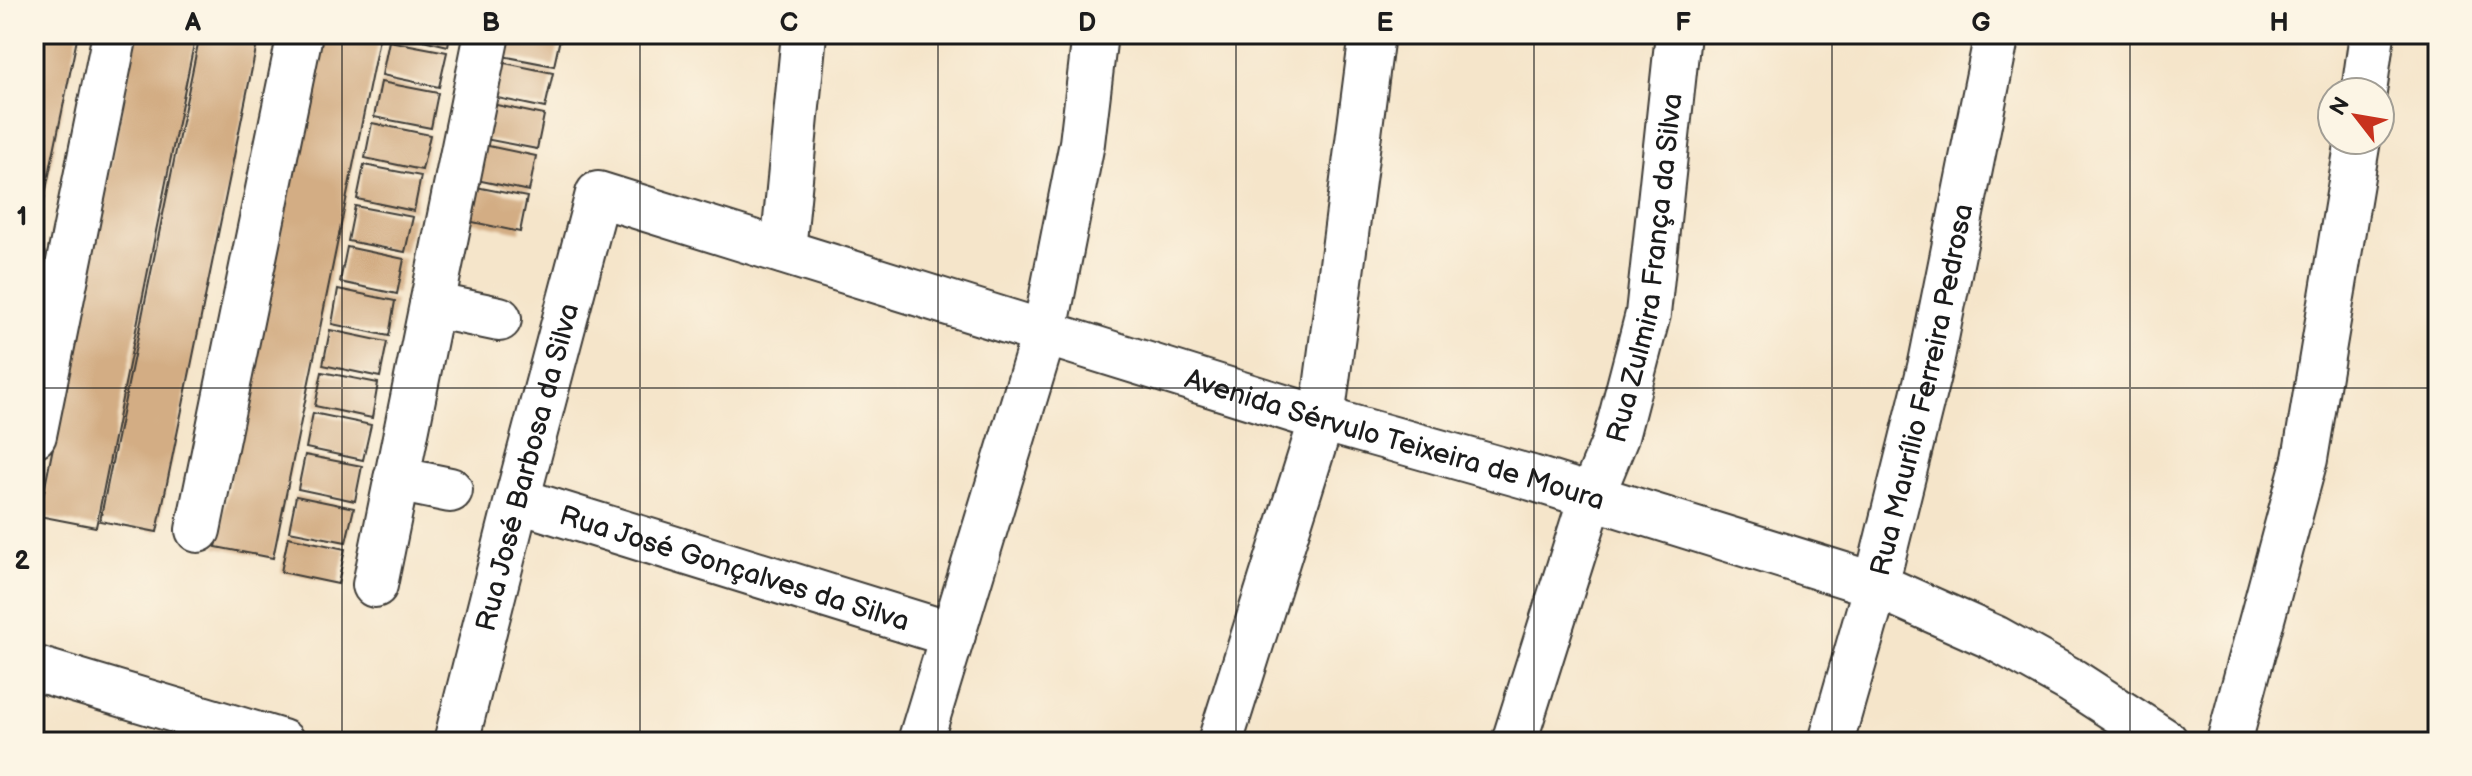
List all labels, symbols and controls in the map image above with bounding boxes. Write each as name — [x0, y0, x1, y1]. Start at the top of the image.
text: A — [184, 8, 201, 39]
text: B — [482, 8, 500, 39]
text: C — [780, 8, 798, 39]
text: D — [1078, 8, 1096, 39]
text: E — [1377, 8, 1394, 39]
text: F — [1675, 8, 1691, 39]
text: G — [1971, 8, 1991, 39]
text: H — [2269, 8, 2289, 39]
north arrow — [2316, 76, 2396, 156]
street label: Rua Zulmira França da Silva — [1600, 92, 1690, 446]
text: N — [2324, 92, 2356, 121]
street label: Rua Maurílio Ferreira Pedrosa — [1864, 201, 1981, 579]
text: 1 — [17, 202, 27, 233]
street label: Rua José Barbosa da Silva — [470, 300, 586, 635]
street label: Avenida Sérvulo Teixeira de Moura — [1181, 363, 1608, 518]
street label: Rua José Gonçalves da Silva — [555, 499, 913, 639]
text: 2 — [14, 546, 30, 577]

